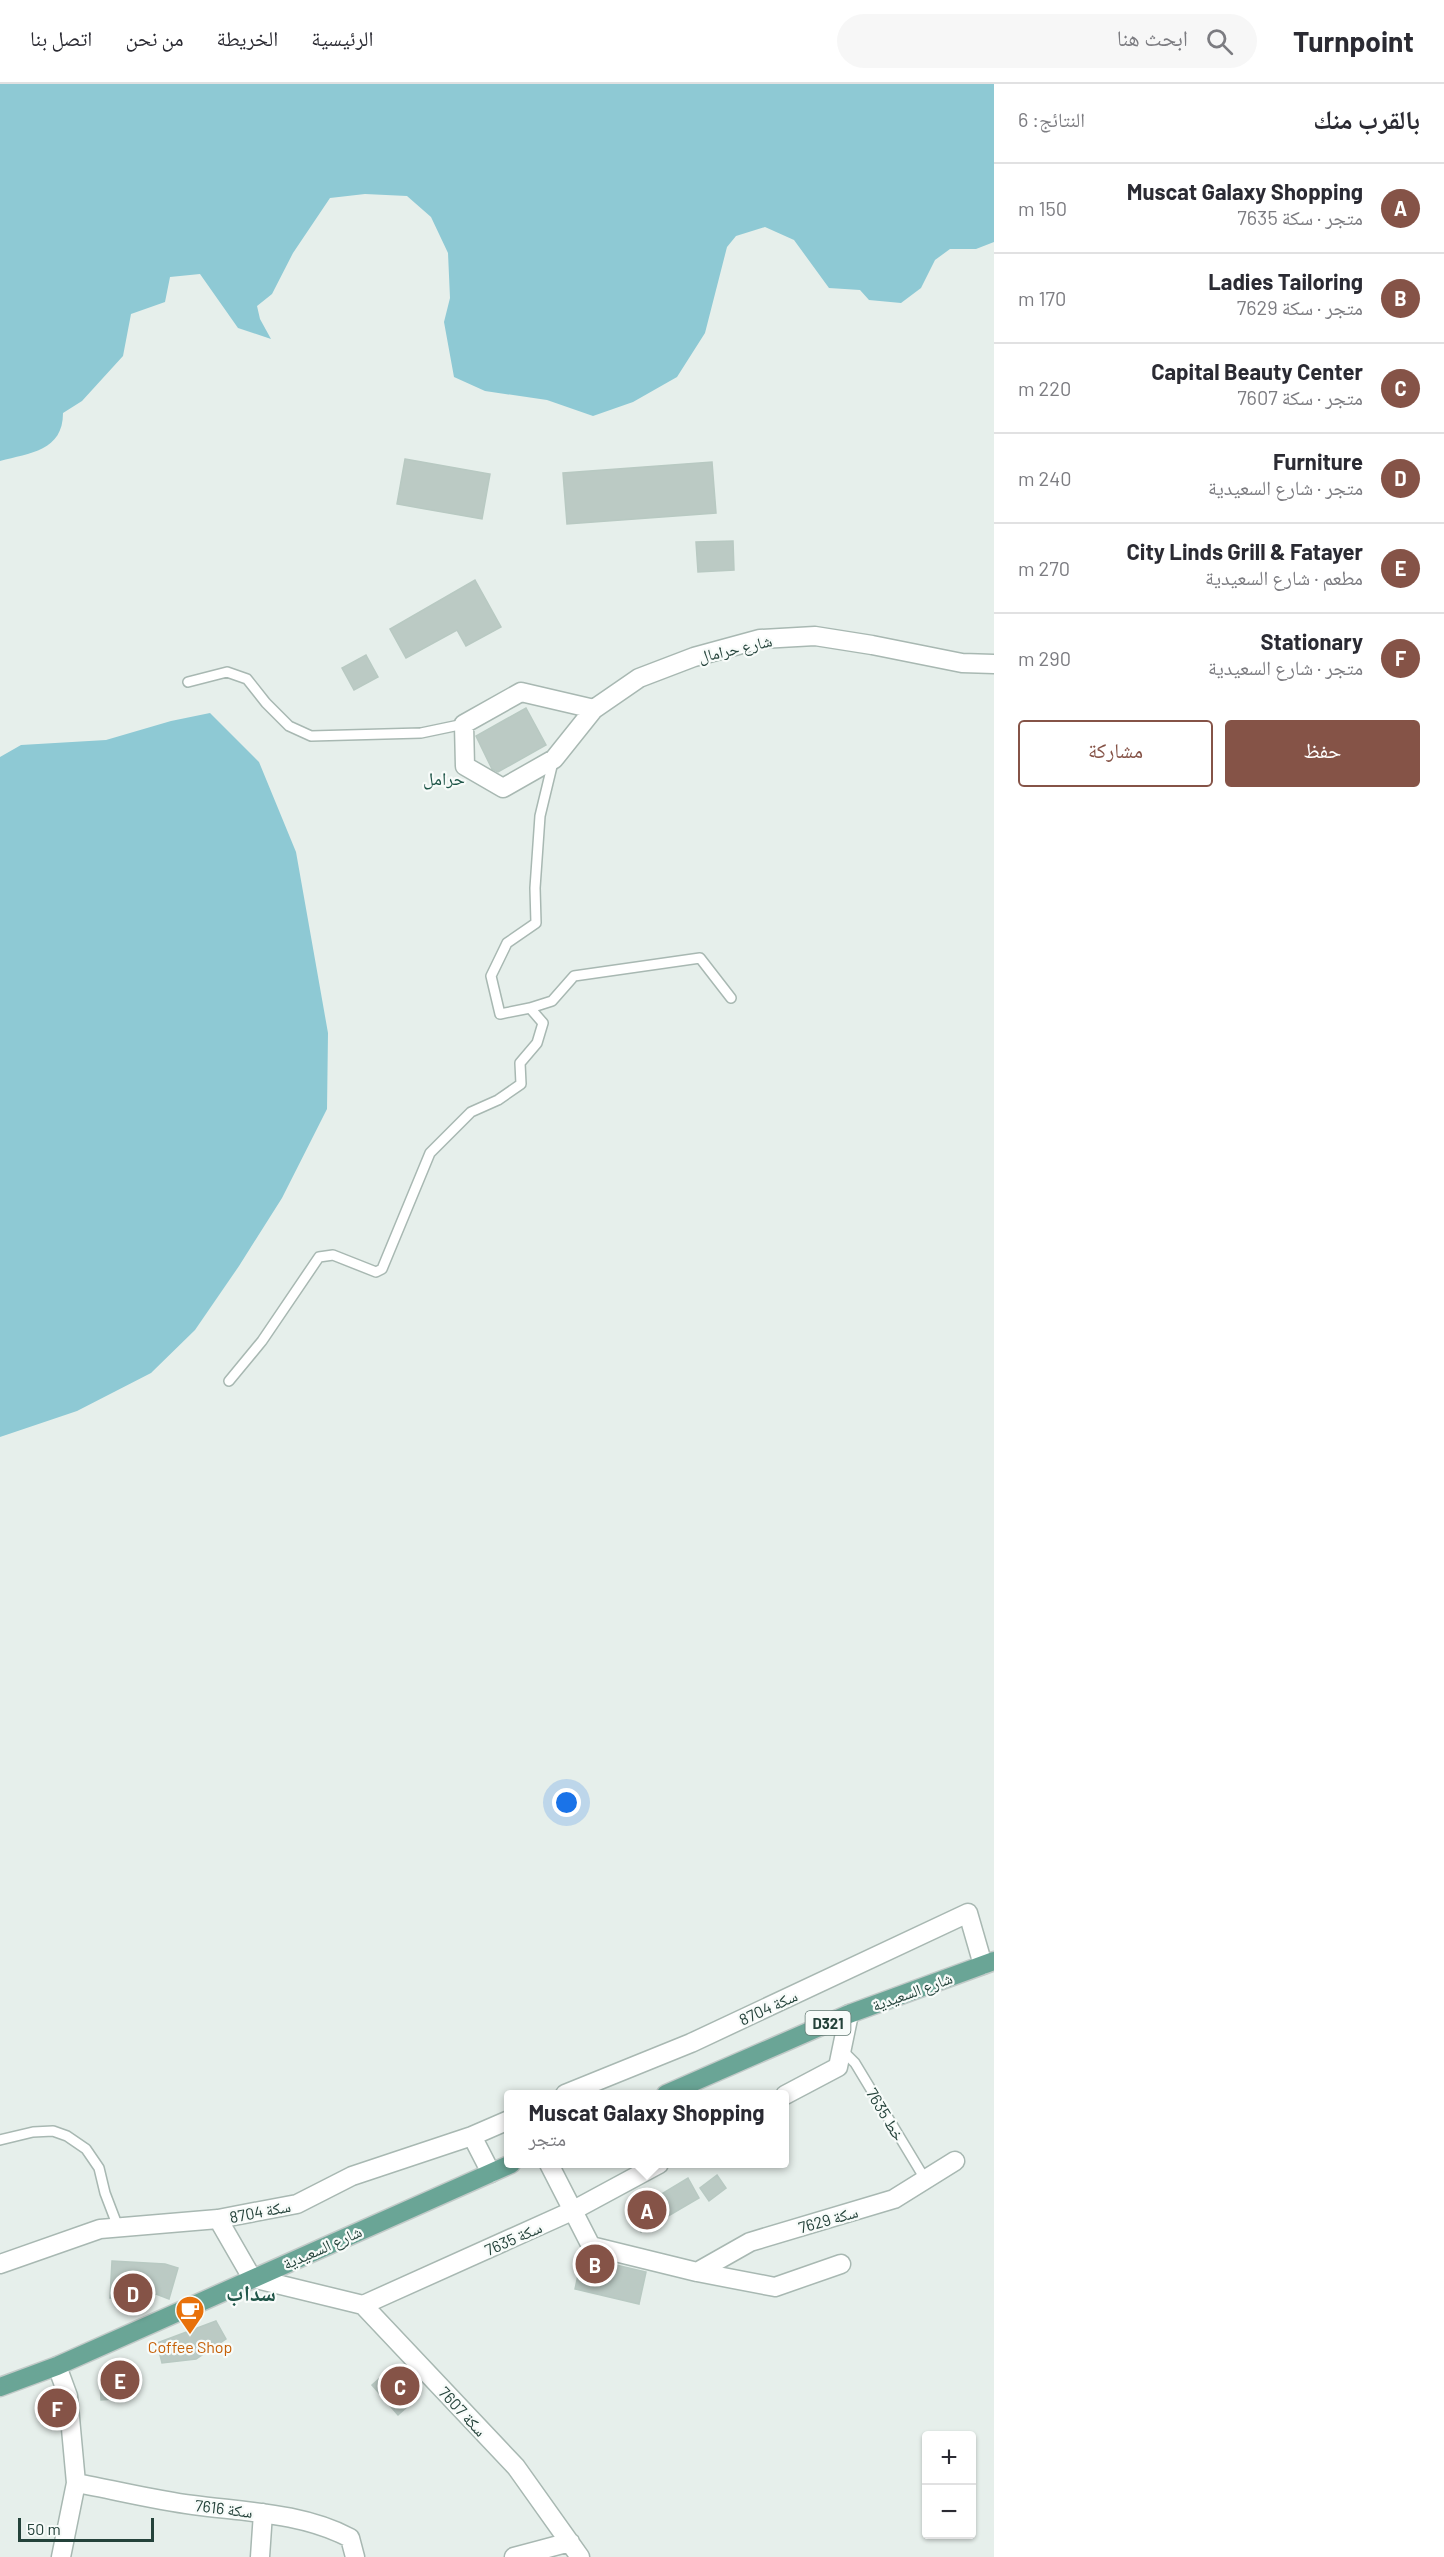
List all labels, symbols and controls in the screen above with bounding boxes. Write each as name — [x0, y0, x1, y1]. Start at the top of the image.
search box — [837, 14, 1257, 68]
text: ابحث هنا — [1117, 24, 1188, 50]
text: Turnpoint — [1293, 24, 1414, 58]
text: اتصل بنا — [30, 25, 92, 50]
text: من نحن — [125, 25, 183, 50]
text: الخريطة — [216, 25, 278, 50]
text: الرئيسية — [311, 25, 374, 50]
icon: search — [1203, 25, 1236, 58]
text: بالقرب منك — [1313, 103, 1420, 134]
text: النتائج: 6 — [1018, 107, 1085, 131]
text: Muscat Galaxy Shopping — [1127, 178, 1363, 204]
text: 150 m — [1018, 196, 1067, 220]
text: A — [1394, 196, 1407, 220]
text: متجر · سكة 7635 — [1237, 205, 1363, 229]
text: Ladies Tailoring — [1208, 268, 1363, 294]
text: 170 m — [1018, 286, 1066, 310]
text: B — [1394, 286, 1407, 310]
text: متجر · سكة 7629 — [1237, 295, 1363, 319]
text: Capital Beauty Center — [1151, 358, 1363, 384]
text: 220 m — [1018, 376, 1071, 400]
text: C — [1394, 376, 1407, 400]
text: متجر · سكة 7607 — [1237, 385, 1363, 409]
text: Furniture — [1273, 448, 1363, 474]
text: 240 m — [1018, 466, 1072, 490]
text: D — [1394, 466, 1407, 490]
text: متجر · شارع السعيدية — [1208, 475, 1363, 499]
text: City Linds Grill & Fatayer — [1126, 538, 1363, 564]
text: 270 m — [1018, 556, 1070, 580]
text: E — [1395, 556, 1406, 580]
text: مطعم · شارع السعيدية — [1205, 565, 1363, 589]
text: Stationary — [1261, 628, 1363, 654]
street label: شارع حرامال — [696, 630, 774, 668]
text: 290 m — [1018, 646, 1071, 670]
text: F — [1395, 646, 1406, 670]
text: متجر · شارع السعيدية — [1208, 655, 1363, 679]
button: مشاركة — [1018, 720, 1213, 787]
button: حفظ — [1225, 720, 1420, 787]
district label: حرامل — [423, 767, 465, 790]
your location — [552, 1788, 581, 1817]
street label: شارع السعيدية — [869, 1968, 955, 2016]
street label: سكة 8704 — [736, 1985, 800, 2029]
road number: D321 — [806, 2011, 850, 2035]
street label: 7635 خط — [863, 2084, 909, 2144]
popup — [504, 2090, 789, 2168]
text: Muscat Galaxy Shopping — [528, 2099, 765, 2125]
text: متجر — [528, 2126, 566, 2150]
pin: A — [628, 2188, 666, 2232]
street label: سكة 8704 — [228, 2196, 292, 2226]
street label: سكة 7629 — [796, 2201, 860, 2237]
street label: سكة 7635 — [481, 2217, 545, 2259]
street label: شارع السعيدية — [280, 2221, 365, 2275]
pin: B — [576, 2242, 614, 2286]
pin: D — [114, 2270, 152, 2316]
district label: سداب — [226, 2279, 276, 2307]
cafe icon: Coffee Shop — [174, 2294, 206, 2336]
place label: Coffee Shop — [148, 2337, 232, 2356]
pin: E — [100, 2358, 140, 2402]
pin: C — [380, 2364, 420, 2408]
street label: سكة 7607 — [435, 2382, 491, 2440]
pin: F — [38, 2386, 76, 2430]
map controls — [922, 2431, 976, 2539]
button: + — [922, 2431, 976, 2485]
button: − — [922, 2485, 976, 2539]
street label: سكة 7616 — [194, 2495, 254, 2521]
scale bar — [18, 2515, 154, 2542]
text: 50 m — [27, 2519, 61, 2538]

